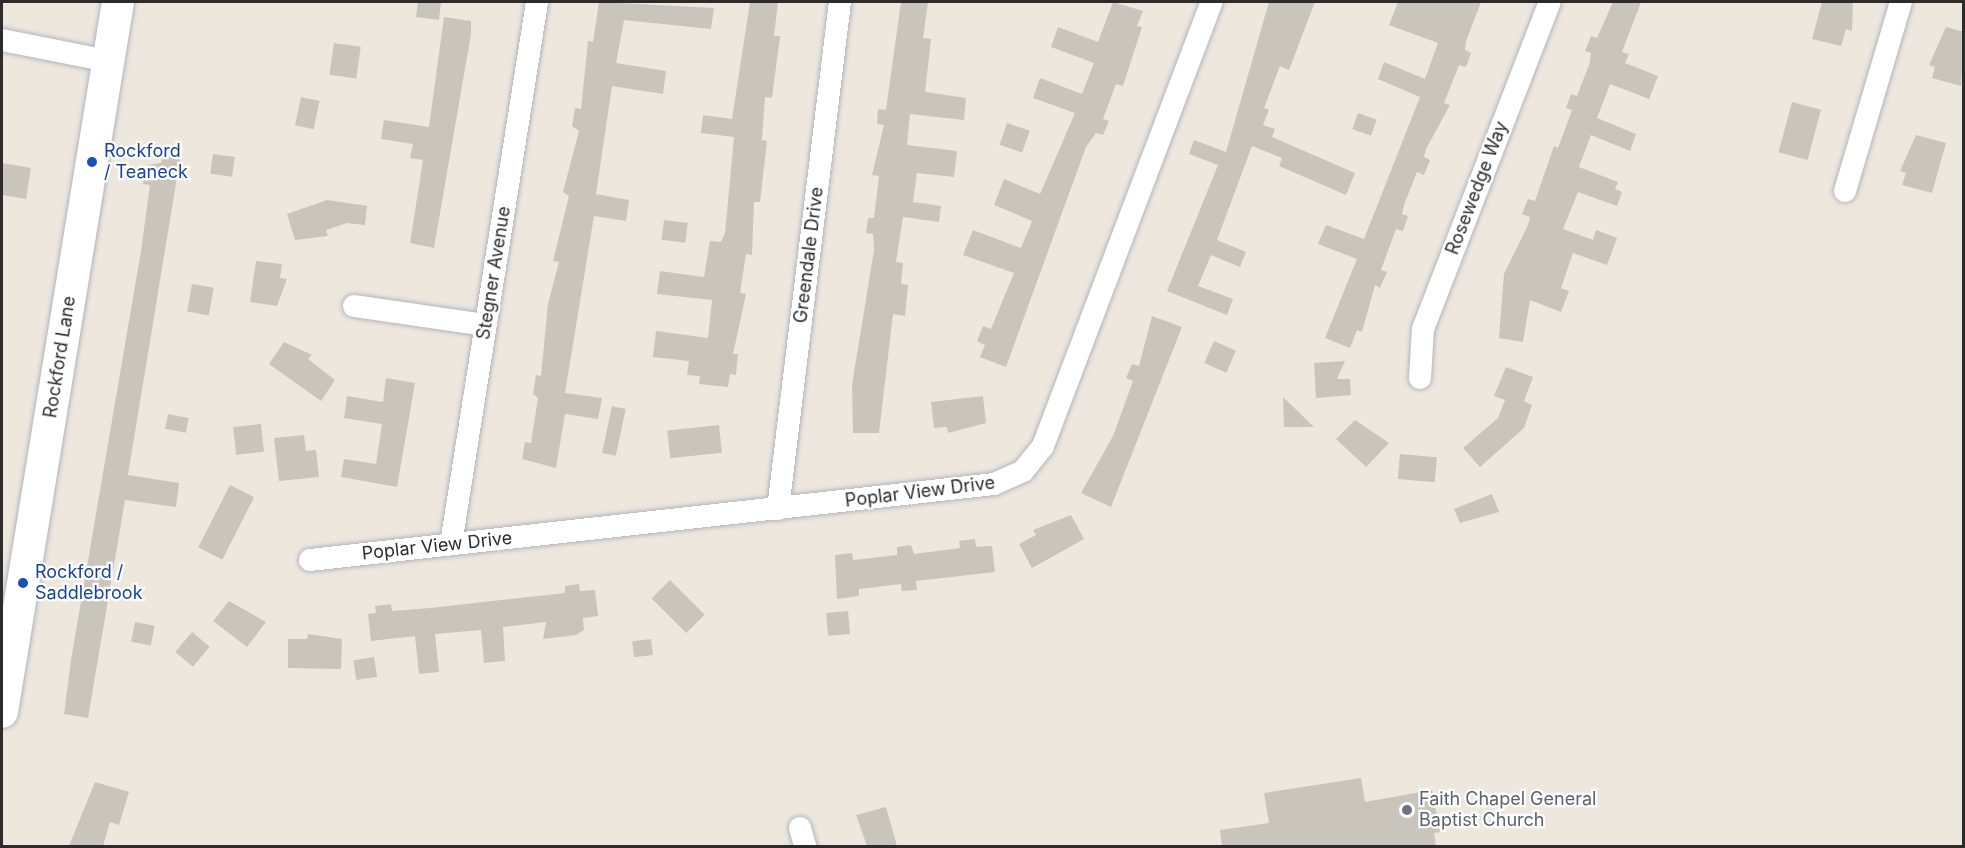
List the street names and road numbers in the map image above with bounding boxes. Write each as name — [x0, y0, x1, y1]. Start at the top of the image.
street label: Rosewedge Way — [1442, 118, 1512, 258]
street label: Greendale Drive — [790, 186, 828, 324]
street label: Stegner Avenue — [473, 205, 515, 341]
street label: Rockford Lane — [40, 294, 80, 420]
street label: Poplar View Drive — [844, 472, 996, 512]
street label: Poplar View Drive — [361, 527, 513, 565]

